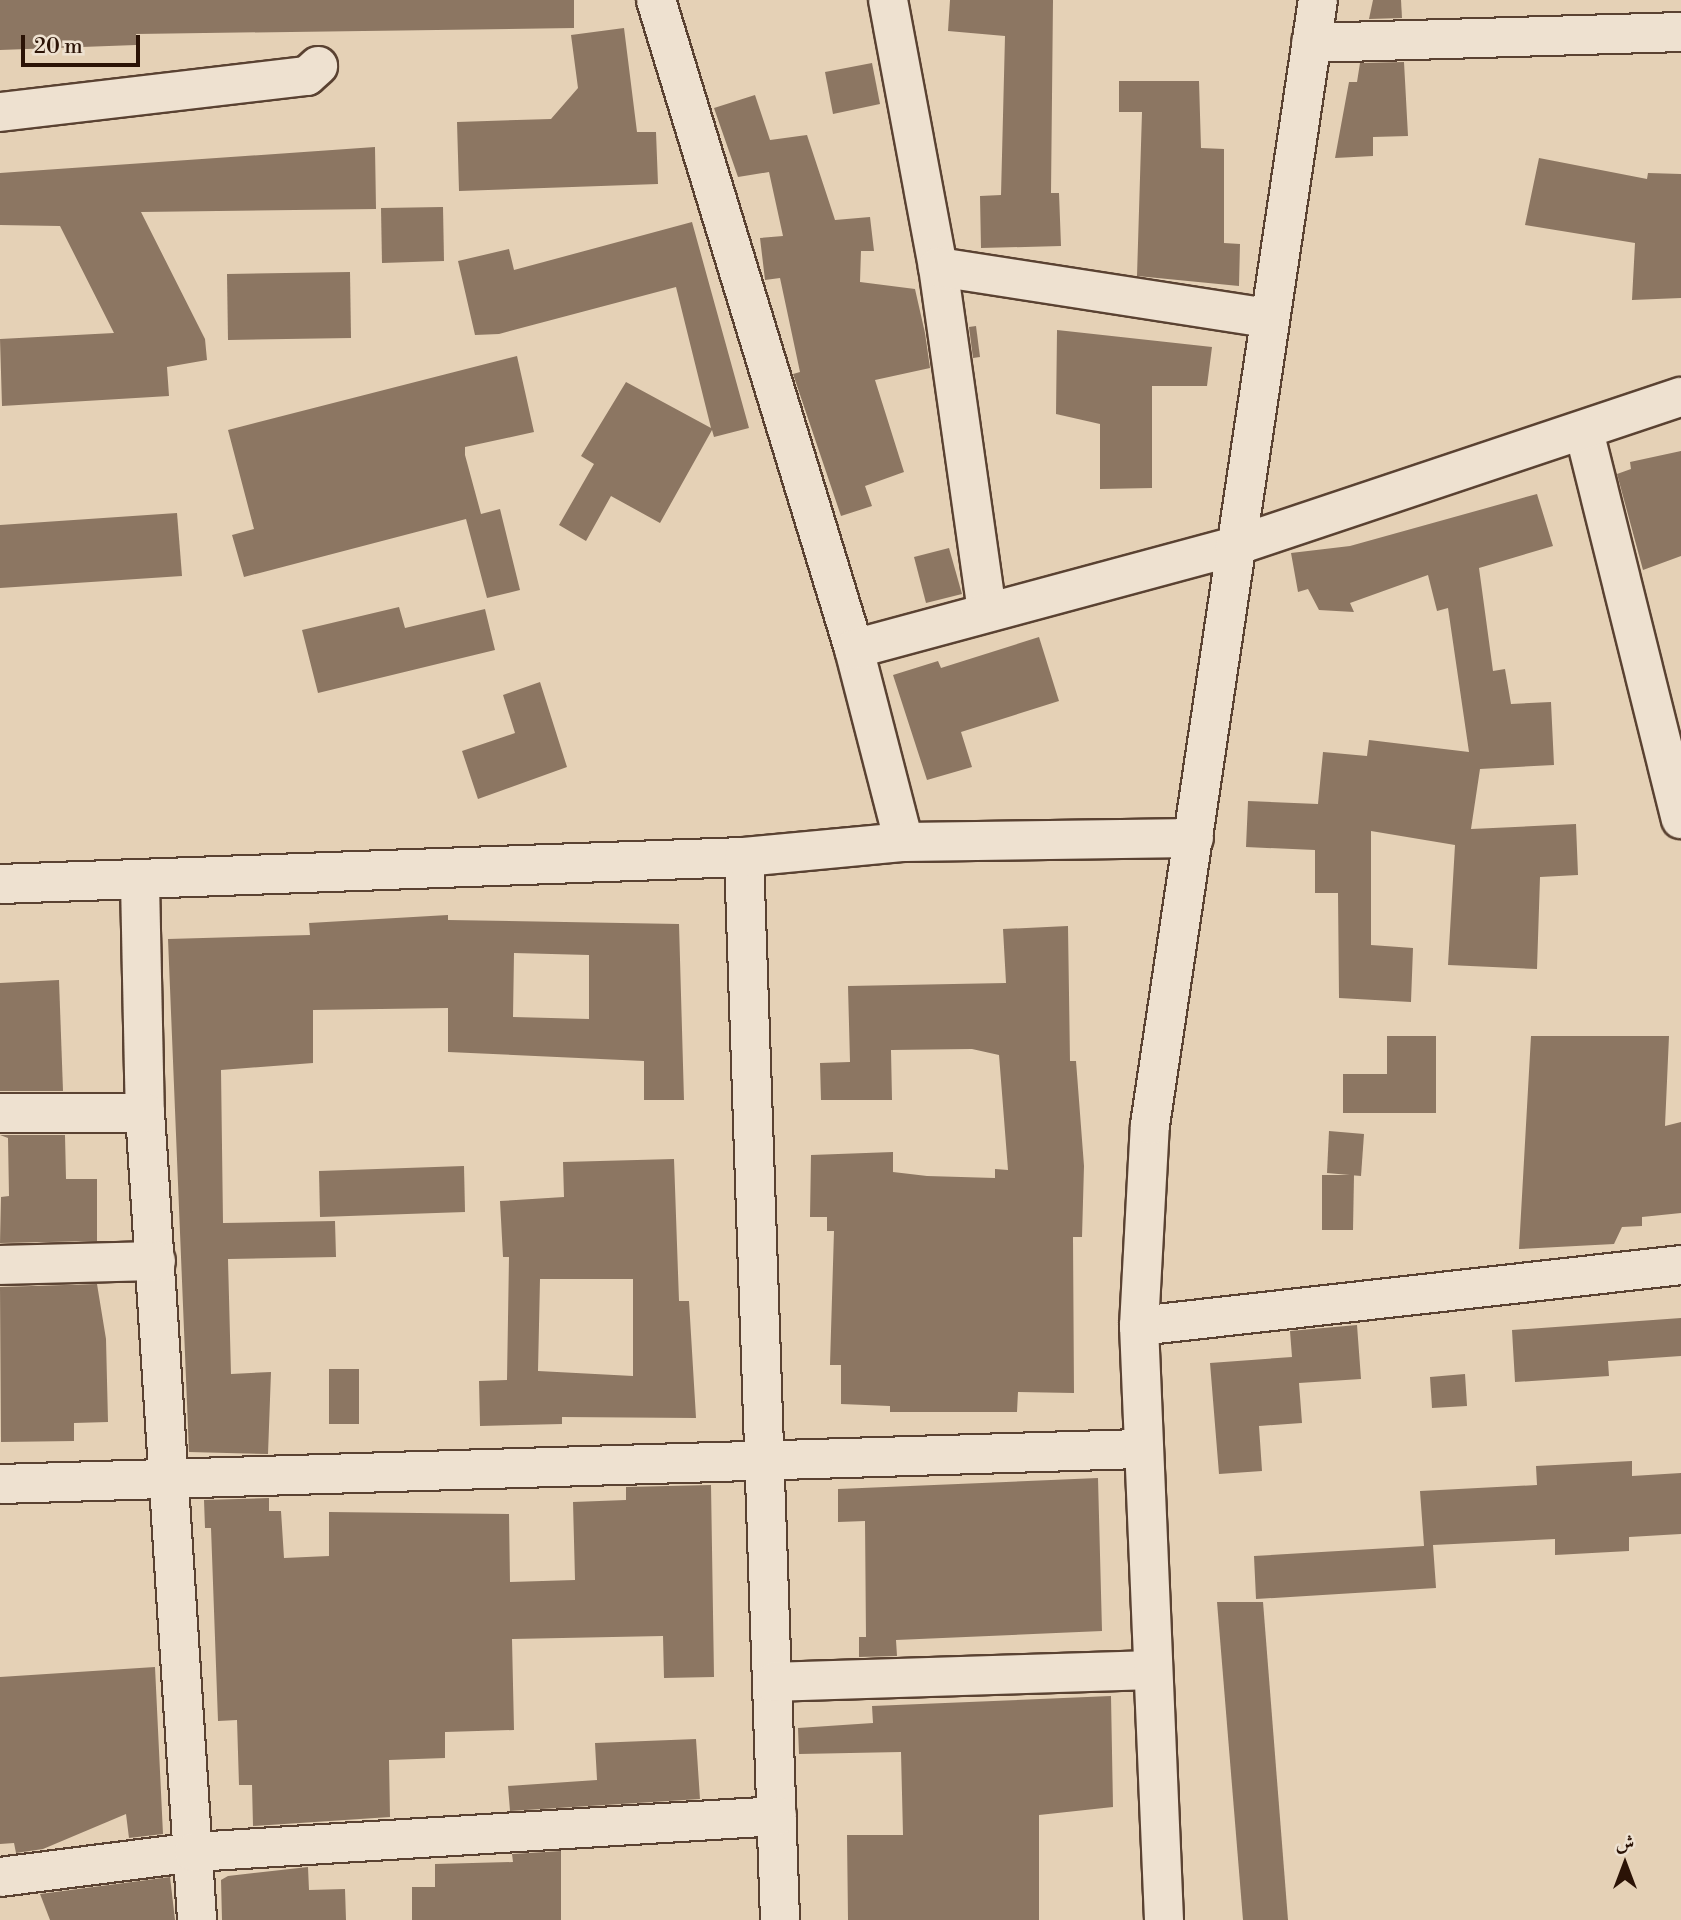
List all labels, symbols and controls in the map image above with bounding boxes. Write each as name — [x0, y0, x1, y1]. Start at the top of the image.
scale bar — [24, 21, 144, 65]
text: 20 m — [34, 34, 83, 60]
north arrow — [1590, 1829, 1660, 1899]
text: ش — [1616, 1831, 1634, 1855]

